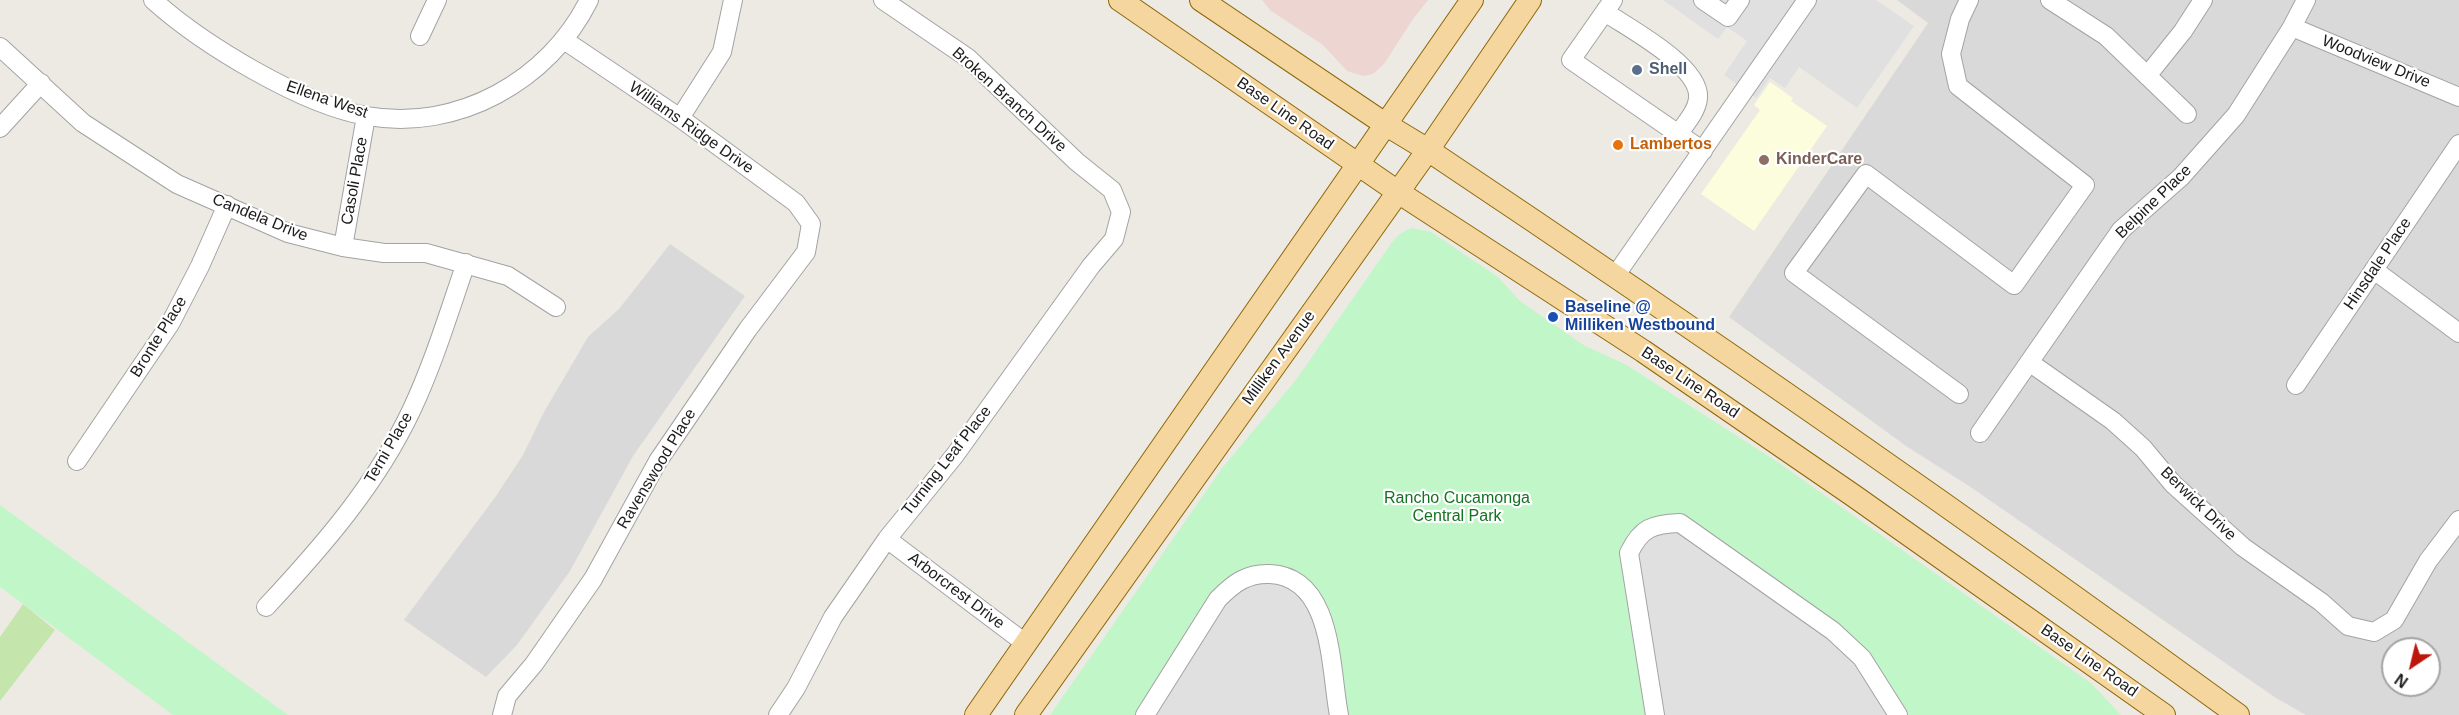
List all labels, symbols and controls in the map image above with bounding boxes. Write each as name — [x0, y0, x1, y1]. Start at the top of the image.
street label: Woodview Drive — [2319, 32, 2433, 92]
street label: Broken Branch Drive — [948, 43, 1070, 157]
place label: Shell — [1649, 60, 1687, 80]
marker: Shell — [1630, 63, 1644, 77]
street label: Base Line Road — [1233, 73, 1337, 155]
street label: Ellena West — [284, 77, 370, 123]
street label: Williams Ridge Drive — [625, 78, 757, 178]
place label: Lambertos — [1630, 135, 1712, 155]
street label: Casoli Place — [338, 136, 372, 226]
marker: Lambertos — [1611, 138, 1625, 152]
place label: KinderCare — [1776, 150, 1862, 170]
marker: KinderCare — [1757, 153, 1771, 167]
street label: Belpine Place — [2112, 161, 2196, 243]
street label: Candela Drive — [209, 190, 311, 246]
street label: Hinsdale Place — [2340, 214, 2416, 314]
street label: Bronte Place — [127, 293, 191, 381]
place label: Baseline @ Milliken Westbound — [1565, 298, 1715, 336]
street label: Milliken Avenue — [1238, 307, 1320, 409]
marker: Baseline @ Milliken Westbound — [1546, 310, 1560, 324]
street label: Base Line Road — [1637, 343, 1743, 423]
street label: Turning Leaf Place — [898, 402, 996, 520]
street label: Ravenswood Place — [613, 405, 701, 533]
street label: Terni Place — [361, 409, 417, 487]
street label: Berwick Drive — [2156, 463, 2240, 545]
park label: Rancho Cucamonga Central Park — [1384, 489, 1530, 527]
street label: Arborcrest Drive — [904, 549, 1008, 633]
street label: Base Line Road — [2037, 620, 2141, 702]
north arrow — [2381, 637, 2441, 697]
text: N — [2392, 670, 2411, 691]

